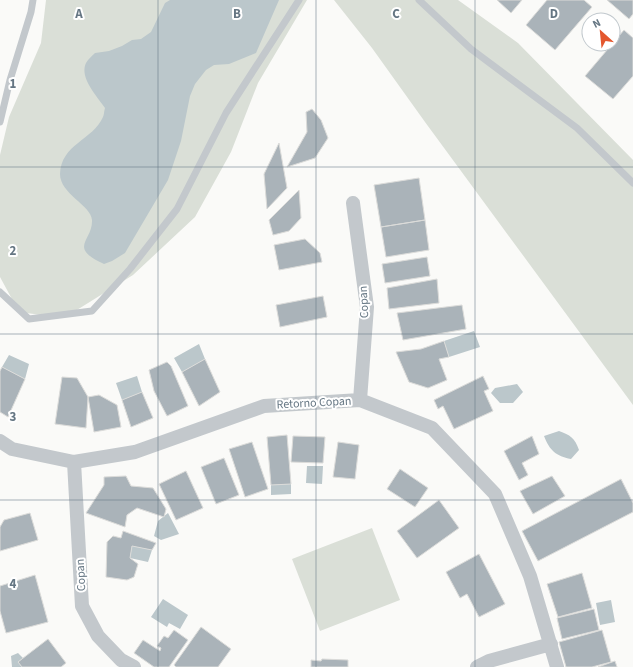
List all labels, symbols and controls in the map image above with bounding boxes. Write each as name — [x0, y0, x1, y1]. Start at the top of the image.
text: A — [74, 5, 83, 23]
text: B — [233, 5, 241, 23]
text: C — [392, 5, 400, 23]
text: D — [550, 5, 558, 23]
north arrow — [581, 12, 621, 52]
text: N — [590, 15, 603, 32]
text: 1 — [10, 75, 17, 93]
text: 2 — [10, 242, 17, 260]
street label: Copan — [355, 285, 373, 319]
street label: Retorno Copan — [276, 393, 352, 413]
text: 3 — [10, 408, 17, 426]
street label: Copan — [72, 558, 90, 592]
text: 4 — [10, 575, 17, 593]

